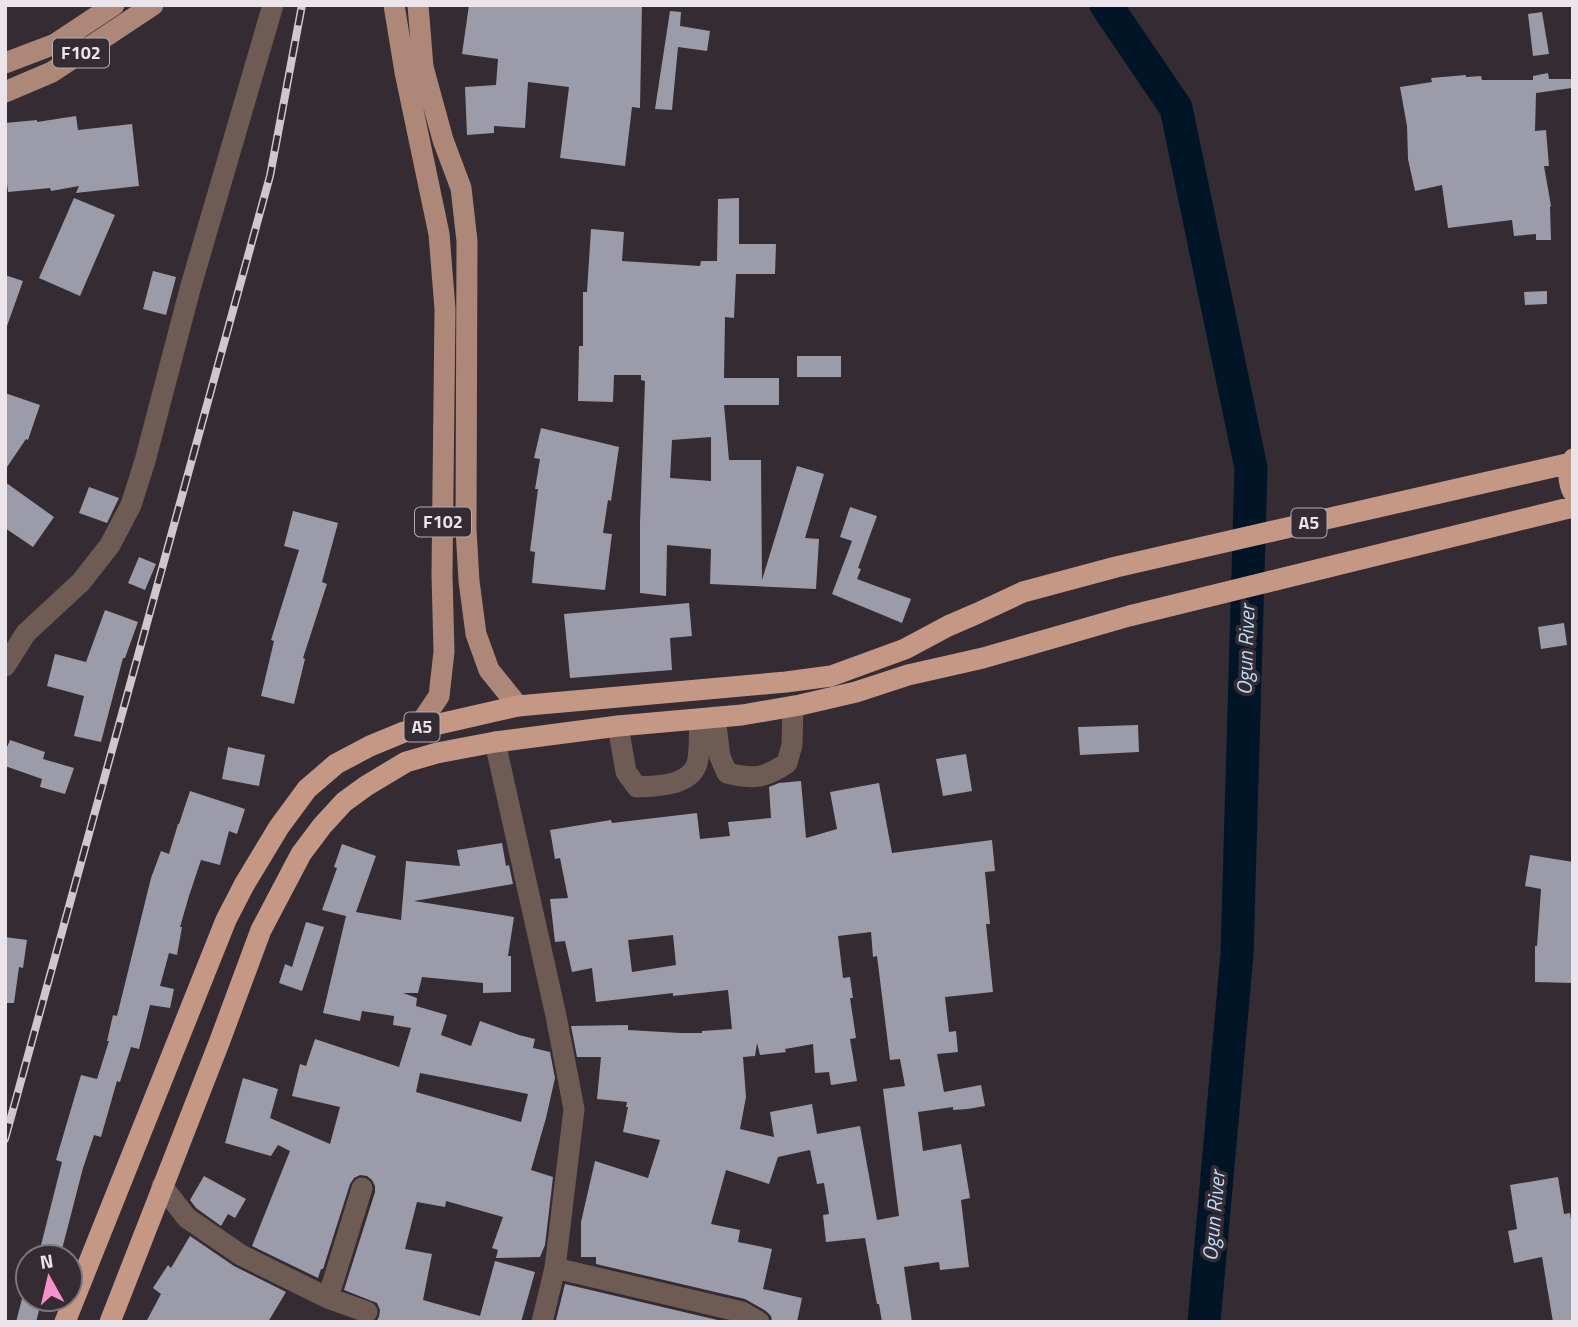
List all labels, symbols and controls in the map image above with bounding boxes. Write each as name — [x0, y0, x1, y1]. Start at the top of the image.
road number: F102 — [53, 38, 109, 68]
road number: F102 — [415, 508, 471, 536]
road number: A5 — [1292, 508, 1326, 538]
water label: Ogun River — [1227, 602, 1263, 696]
road number: A5 — [404, 712, 440, 742]
water label: Ogun River — [1193, 1167, 1233, 1262]
north arrow — [14, 1243, 84, 1313]
text: N — [38, 1245, 55, 1276]

